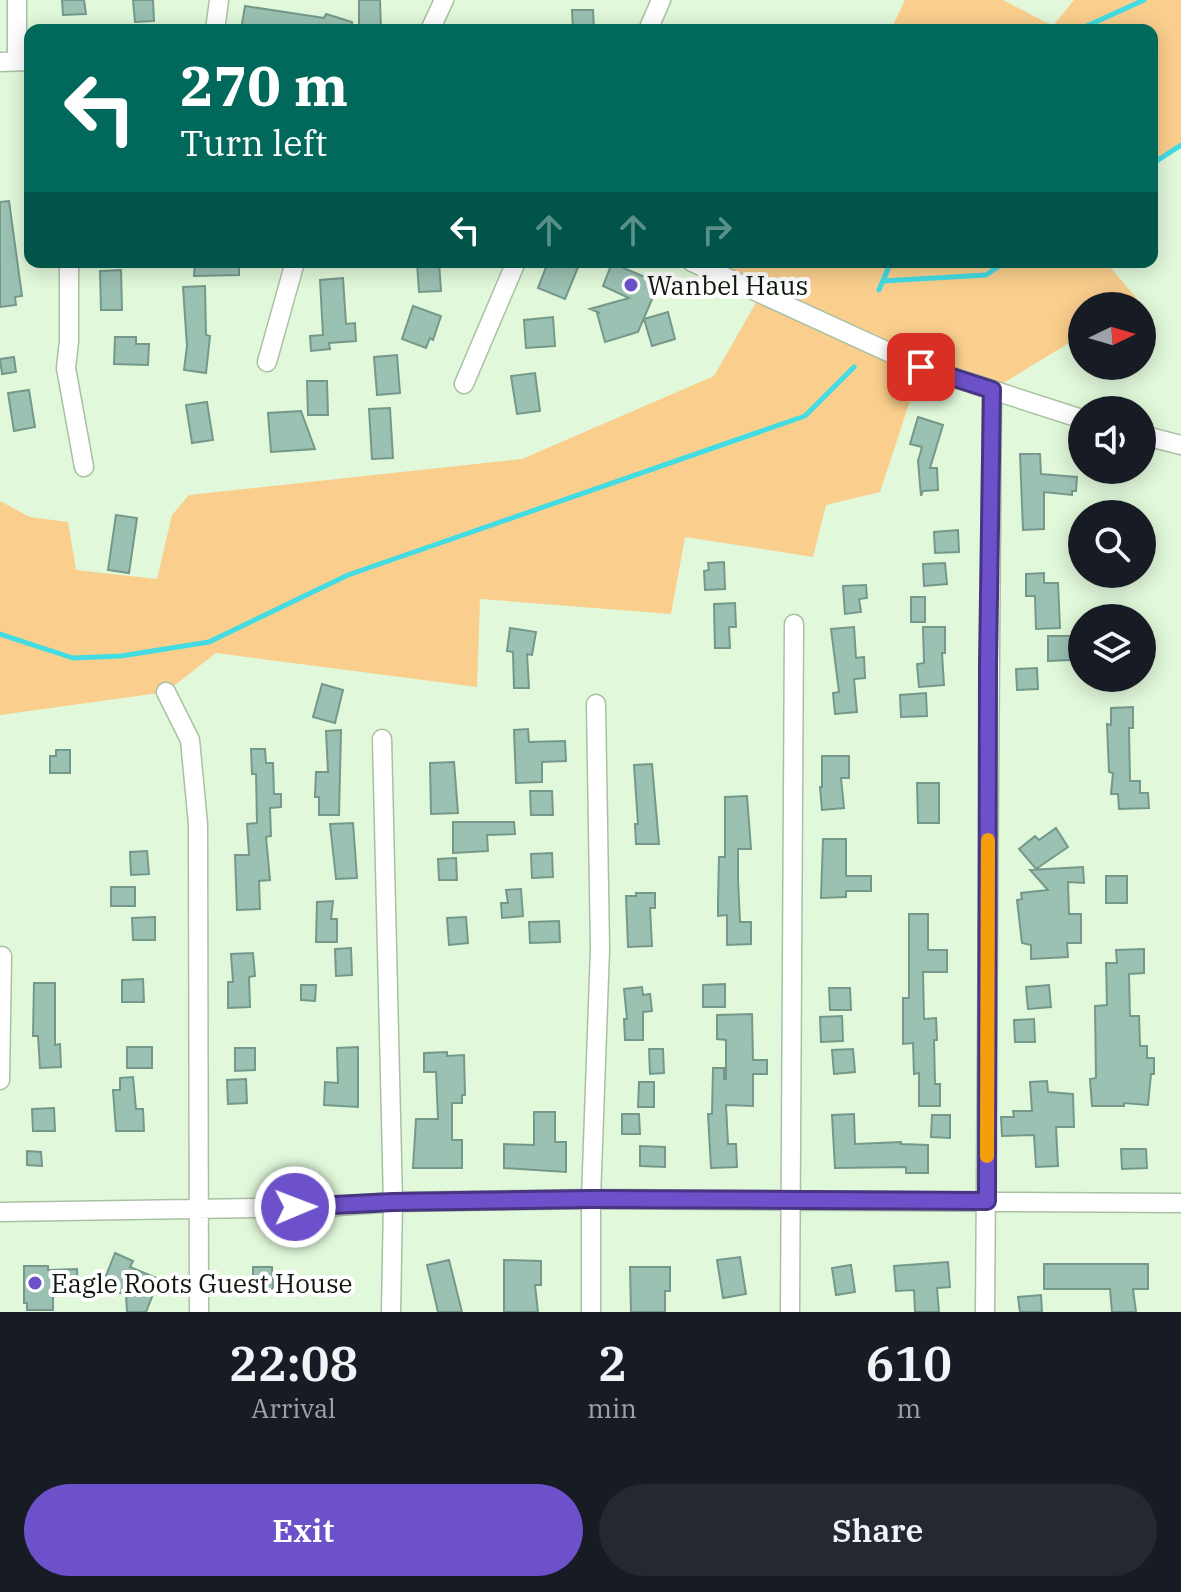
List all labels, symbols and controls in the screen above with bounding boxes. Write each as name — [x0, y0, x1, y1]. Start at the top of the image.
text: 270 m — [180, 49, 348, 121]
icon: left — [48, 56, 152, 160]
text: Turn left — [180, 119, 327, 166]
icon: left — [443, 208, 487, 252]
icon: ahead — [527, 208, 571, 252]
icon: ahead — [611, 208, 655, 252]
icon: right — [695, 208, 739, 252]
place label: Wanbel Haus — [647, 268, 808, 302]
marker: Wanbel Haus — [622, 276, 640, 294]
north arrow — [1068, 292, 1156, 380]
map controls — [1068, 292, 1156, 692]
pin — [887, 333, 955, 401]
icon: arrive — [899, 345, 943, 389]
button: sound — [1068, 396, 1156, 484]
button: search — [1068, 500, 1156, 588]
button: layers — [1068, 604, 1156, 692]
position arrow — [253, 1165, 337, 1249]
place label: Eagle Roots Guest House — [51, 1266, 353, 1300]
marker: Eagle Roots Guest House — [26, 1274, 44, 1292]
text: 22:08 — [229, 1332, 358, 1394]
text: 2 — [598, 1332, 626, 1394]
text: 610 — [866, 1332, 952, 1394]
text: Arrival — [251, 1391, 336, 1425]
text: min — [587, 1391, 637, 1425]
text: m — [897, 1391, 921, 1425]
button: Exit — [24, 1484, 583, 1576]
button: Share — [599, 1484, 1157, 1576]

